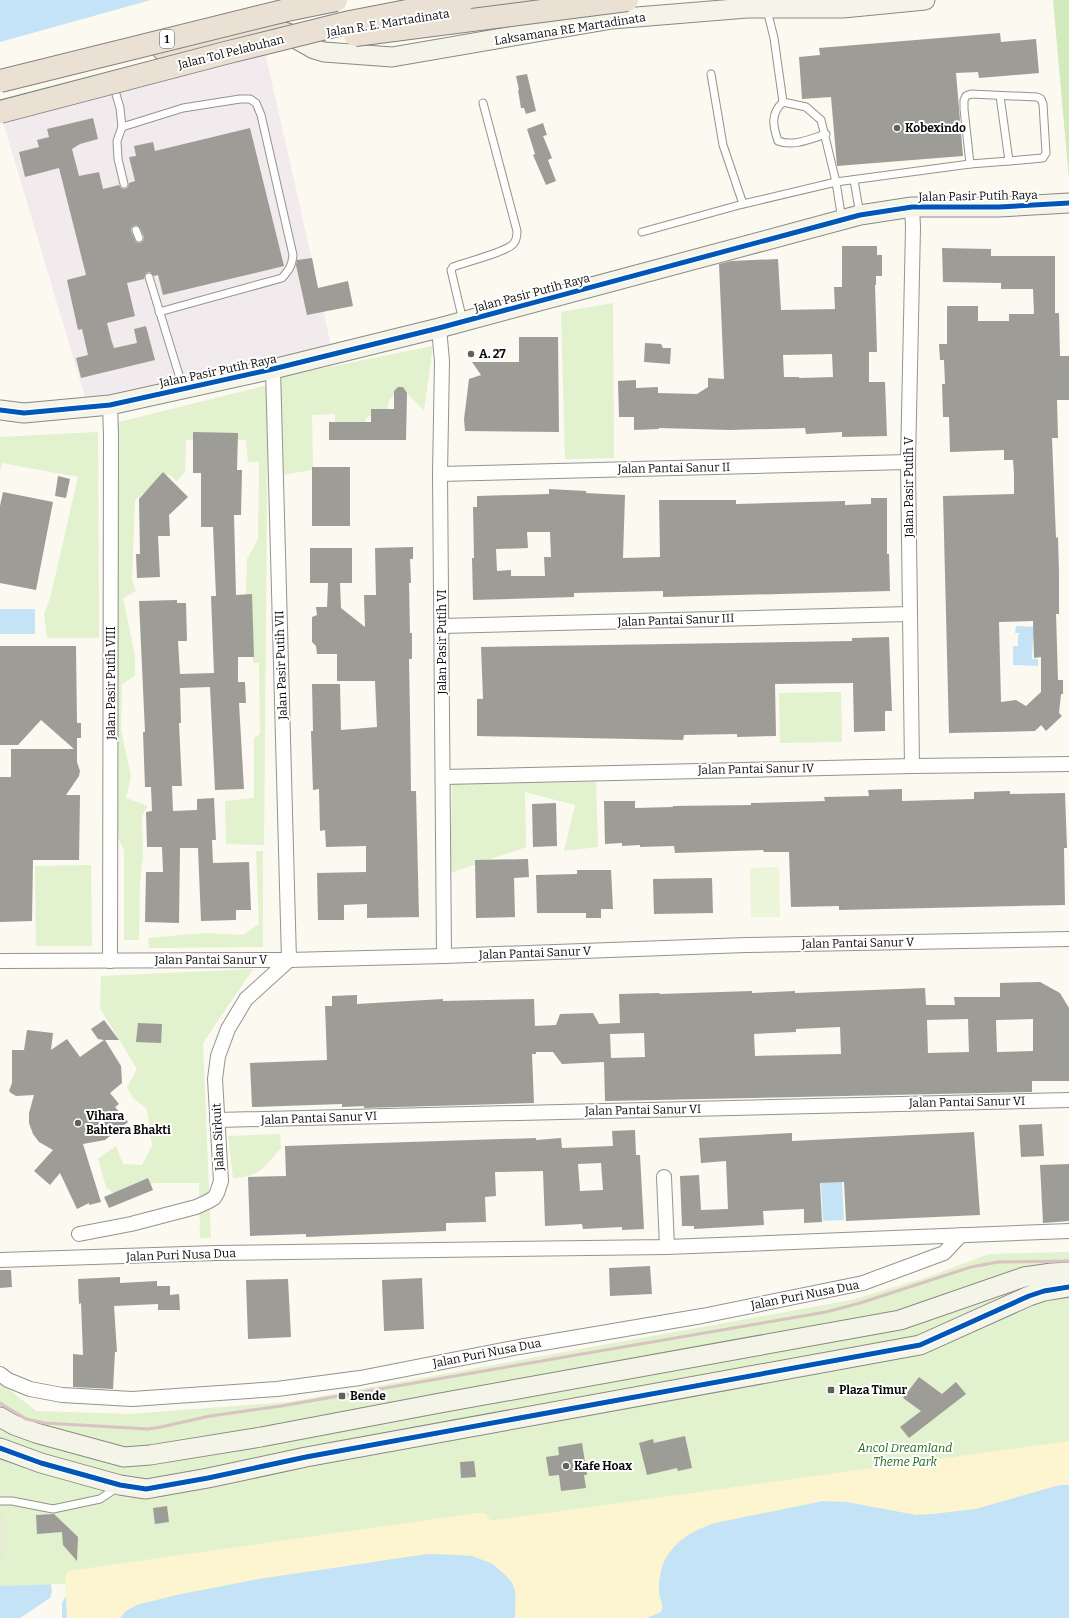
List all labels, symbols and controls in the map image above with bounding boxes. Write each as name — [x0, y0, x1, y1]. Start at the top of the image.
street label: Jalan R. E. Martadinata — [325, 6, 451, 40]
street label: Laksamana RE Martadinata — [493, 10, 647, 48]
road number: 1 — [160, 30, 174, 48]
street label: Jalan Tol Pelabuhan — [176, 32, 286, 72]
place label: Kobexindo — [905, 121, 966, 135]
marker: Kobexindo — [892, 123, 902, 133]
street label: Jalan Pasir Putih Raya — [917, 188, 1038, 204]
street label: Jalan Pasir Putih Raya — [472, 271, 592, 315]
place label: A. 27 — [479, 347, 506, 361]
marker: A. 27 — [466, 349, 476, 359]
street label: Jalan Pasir Putih Raya — [157, 352, 278, 390]
street label: Jalan Pasir Putih V — [902, 436, 916, 539]
street label: Jalan Pantai Sanur II — [617, 460, 730, 476]
street label: Jalan Pasir Putih VI — [435, 589, 449, 696]
street label: Jalan Pasir Putih VII — [272, 610, 290, 721]
street label: Jalan Pantai Sanur III — [616, 611, 735, 629]
street label: Jalan Pasir Putih VIII — [104, 626, 118, 741]
street label: Jalan Pantai Sanur IV — [697, 761, 815, 777]
street label: Jalan Pantai Sanur V — [801, 935, 915, 951]
street label: Jalan Pantai Sanur V — [478, 944, 592, 962]
street label: Jalan Pantai Sanur V — [154, 953, 268, 967]
street label: Jalan Pantai Sanur VI — [908, 1094, 1025, 1110]
street label: Jalan Sirkuit — [209, 1102, 227, 1172]
street label: Jalan Pantai Sanur VI — [584, 1102, 701, 1118]
place label: Vihara Bahtera Bhakti — [86, 1109, 171, 1137]
street label: Jalan Pantai Sanur VI — [260, 1109, 377, 1127]
marker: Vihara Bahtera Bhakti — [73, 1118, 83, 1128]
street label: Jalan Puri Nusa Dua — [125, 1246, 237, 1264]
street label: Jalan Puri Nusa Dua — [749, 1278, 861, 1313]
street label: Jalan Puri Nusa Dua — [431, 1336, 543, 1371]
place label: Plaza Timur — [839, 1383, 908, 1397]
marker: Plaza Timur — [826, 1385, 836, 1395]
place label: Bende — [350, 1389, 386, 1403]
marker: Bende — [337, 1391, 347, 1401]
park label: Ancol Dreamland Theme Park — [857, 1441, 952, 1469]
place label: Kafe Hoax — [574, 1459, 632, 1473]
marker: Kafe Hoax — [561, 1461, 571, 1471]

